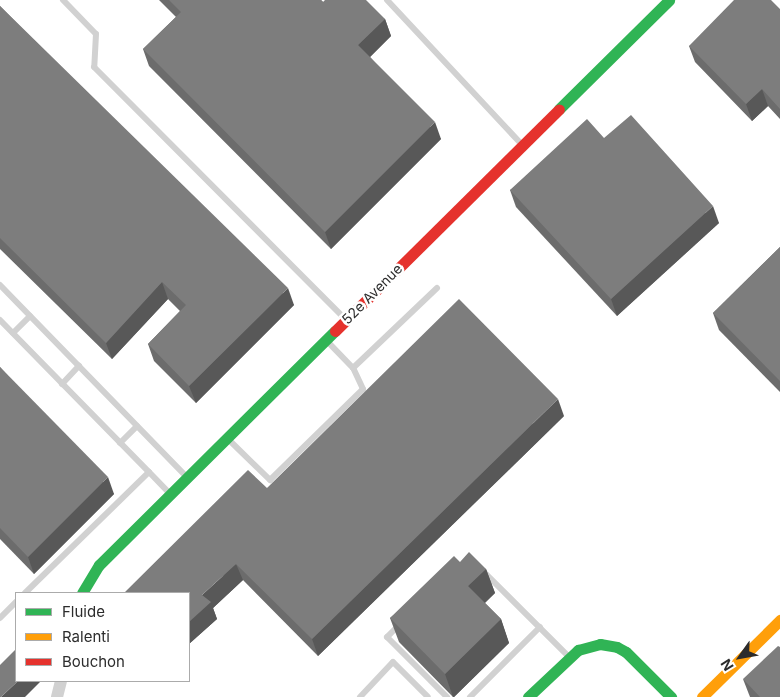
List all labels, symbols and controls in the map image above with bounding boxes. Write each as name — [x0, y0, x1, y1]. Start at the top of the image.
street label: 52e Avenue — [338, 260, 406, 328]
legend — [15, 592, 190, 682]
text: Fluide — [62, 602, 105, 621]
text: Ralenti — [62, 627, 110, 646]
north arrow — [715, 632, 765, 682]
text: Bouchon — [62, 652, 125, 671]
text: N — [717, 656, 737, 674]

